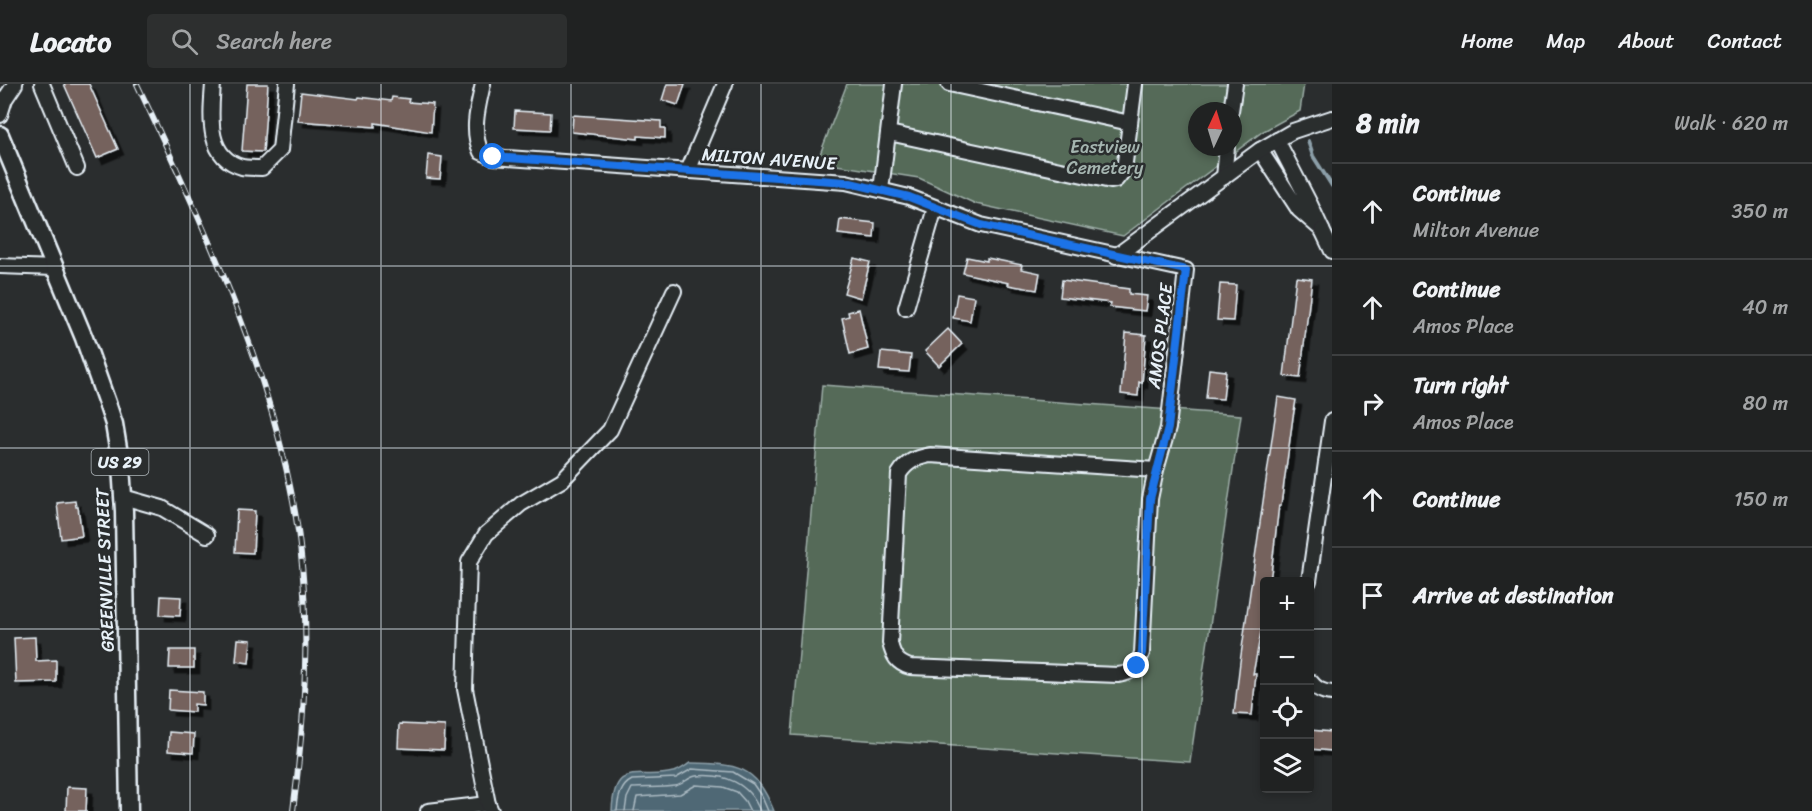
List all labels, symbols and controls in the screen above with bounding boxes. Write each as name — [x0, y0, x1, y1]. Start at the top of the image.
search box — [147, 14, 567, 68]
text: Locato — [30, 17, 111, 66]
text: Search here — [216, 22, 332, 61]
text: Home — [1461, 22, 1513, 60]
text: Map — [1546, 22, 1585, 60]
text: About — [1618, 22, 1675, 60]
text: Contact — [1708, 22, 1782, 60]
icon: search — [168, 25, 201, 58]
text: 8 min — [1356, 100, 1420, 146]
north arrow — [1188, 102, 1242, 156]
text: Walk · 620 m — [1674, 106, 1788, 141]
park label: Eastview Cemetery — [1067, 131, 1144, 184]
street label: MILTON AVENUE — [701, 138, 838, 180]
route start — [479, 143, 505, 169]
text: Continue — [1413, 174, 1501, 213]
text: 350 m — [1732, 194, 1788, 229]
icon: ahead — [1356, 195, 1389, 228]
text: Milton Avenue — [1413, 213, 1539, 248]
text: Continue — [1413, 270, 1501, 309]
street label: AMOS PLACE — [1138, 281, 1182, 391]
text: 40 m — [1742, 290, 1788, 325]
icon: ahead — [1356, 291, 1389, 324]
text: Amos Place — [1413, 309, 1514, 344]
text: Turn right — [1413, 366, 1508, 405]
text: 80 m — [1743, 386, 1788, 421]
icon: right — [1356, 387, 1389, 420]
text: Amos Place — [1413, 405, 1514, 440]
road number: US 29 — [92, 449, 148, 475]
text: Continue — [1413, 480, 1501, 519]
text: 150 m — [1734, 482, 1788, 517]
icon: ahead — [1356, 483, 1389, 516]
street label: GREENVILLE STREET — [86, 487, 124, 652]
text: Arrive at destination — [1413, 576, 1614, 615]
map controls — [1260, 577, 1314, 793]
button: + — [1260, 577, 1314, 631]
icon: arrive — [1356, 579, 1389, 612]
button: − — [1260, 631, 1314, 685]
route end — [1123, 652, 1149, 678]
button: locate — [1260, 685, 1314, 739]
button: layers — [1260, 739, 1314, 793]

